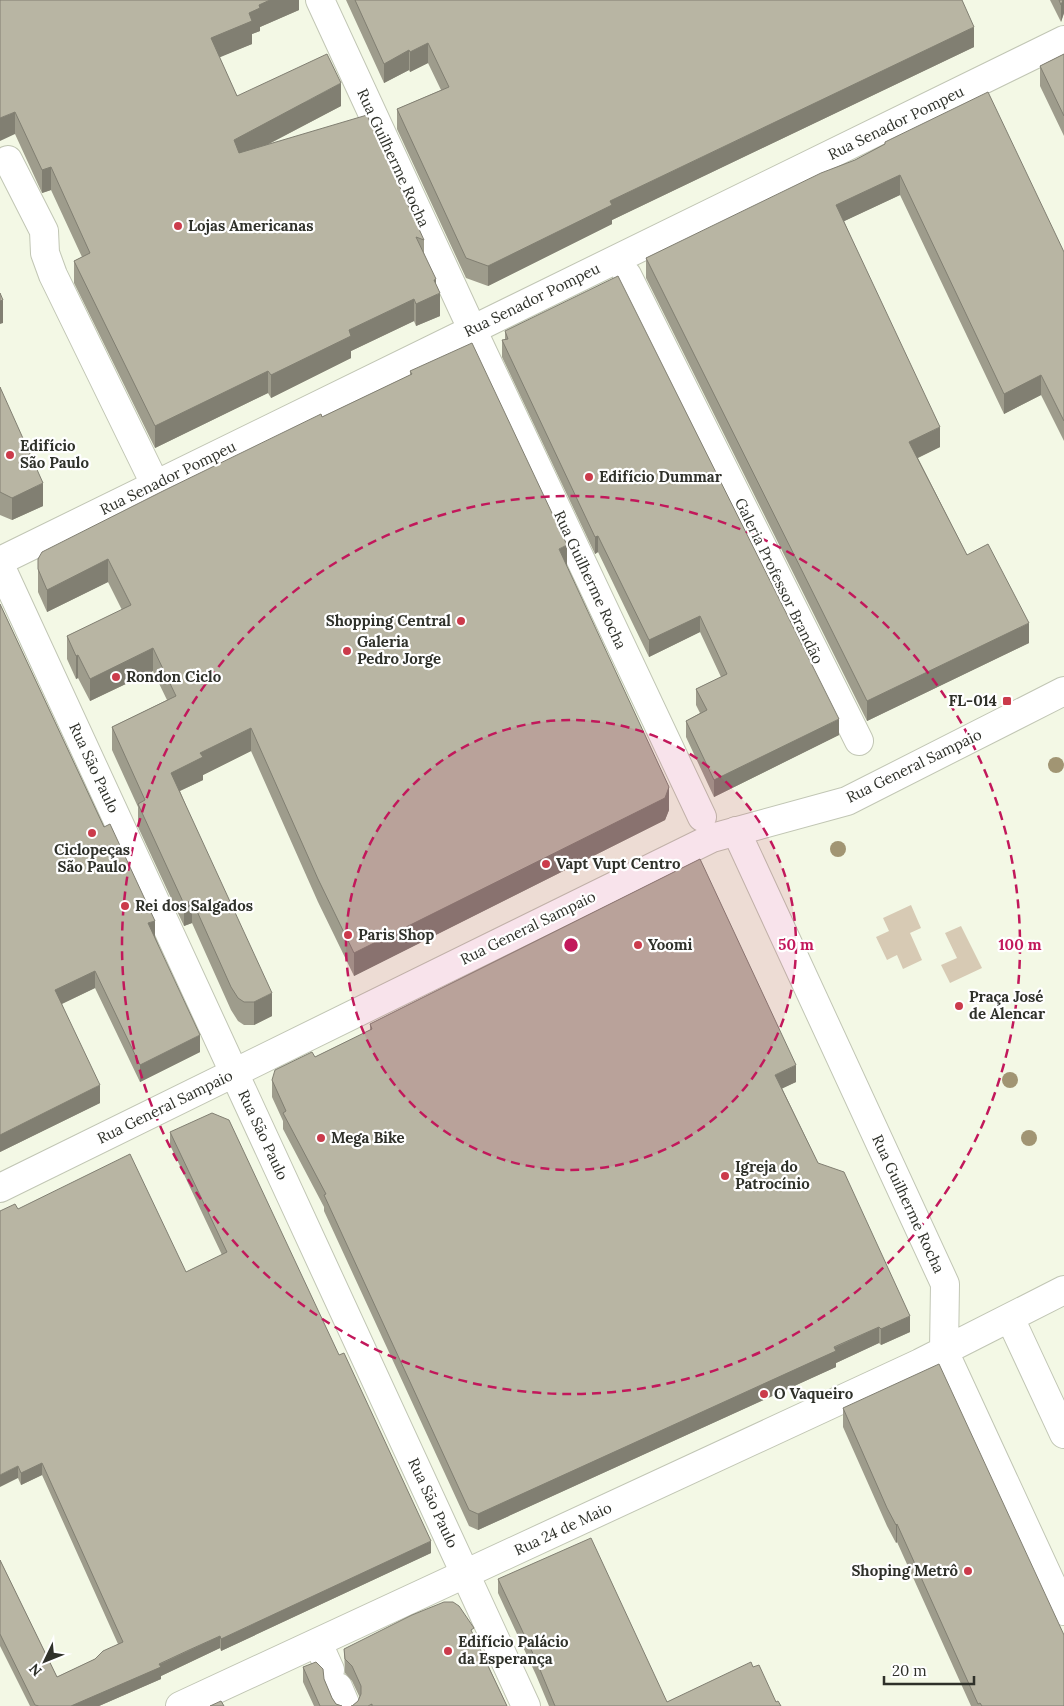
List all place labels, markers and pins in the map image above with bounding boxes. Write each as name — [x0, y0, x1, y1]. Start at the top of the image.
place label: Lojas Americanas — [188, 216, 313, 235]
marker: Lojas Americanas — [172, 220, 184, 232]
place label: Edifício São Paulo — [20, 436, 90, 472]
marker: Edifício São Paulo — [4, 449, 16, 461]
place label: Edifício Dummar — [599, 467, 723, 486]
marker: Edifício Dummar — [583, 471, 595, 483]
place label: Shopping Central — [326, 611, 451, 630]
marker: Shopping Central — [455, 615, 467, 627]
place label: Galeria Pedro Jorge — [357, 632, 441, 668]
marker: Galeria Pedro Jorge — [341, 645, 353, 657]
place label: Rondon Ciclo — [126, 667, 222, 686]
marker: Rondon Ciclo — [110, 671, 122, 683]
place label: FL-014 — [948, 691, 997, 710]
marker: FL-014 — [1001, 695, 1013, 707]
marker: Ciclopeças São Paulo — [86, 827, 98, 839]
place label: Ciclopeças São Paulo — [54, 840, 130, 876]
place label: Vapt Vupt Centro — [556, 854, 681, 873]
marker: Vapt Vupt Centro — [540, 858, 552, 870]
place label: Rei dos Salgados — [135, 896, 253, 915]
marker: Rei dos Salgados — [119, 900, 131, 912]
place label: Paris Shop — [358, 925, 434, 944]
marker: Paris Shop — [342, 929, 354, 941]
place label: Yoomi — [648, 935, 693, 954]
centre of rings — [562, 936, 580, 954]
marker: Yoomi — [632, 939, 644, 951]
place label: Praça José de Alencar — [969, 987, 1046, 1023]
marker: Praça José de Alencar — [953, 1000, 965, 1012]
place label: Mega Bike — [331, 1128, 405, 1147]
marker: Mega Bike — [315, 1132, 327, 1144]
place label: Igreja do Patrocínio — [735, 1157, 810, 1193]
marker: Igreja do Patrocínio — [719, 1170, 731, 1182]
place label: O Vaqueiro — [774, 1384, 854, 1403]
marker: O Vaqueiro — [758, 1388, 770, 1400]
place label: Shoping Metrô — [851, 1561, 959, 1580]
marker: Shoping Metrô — [962, 1565, 974, 1577]
place label: Edifício Palácio da Esperança — [458, 1632, 569, 1668]
marker: Edifício Palácio da Esperança — [442, 1645, 454, 1657]

